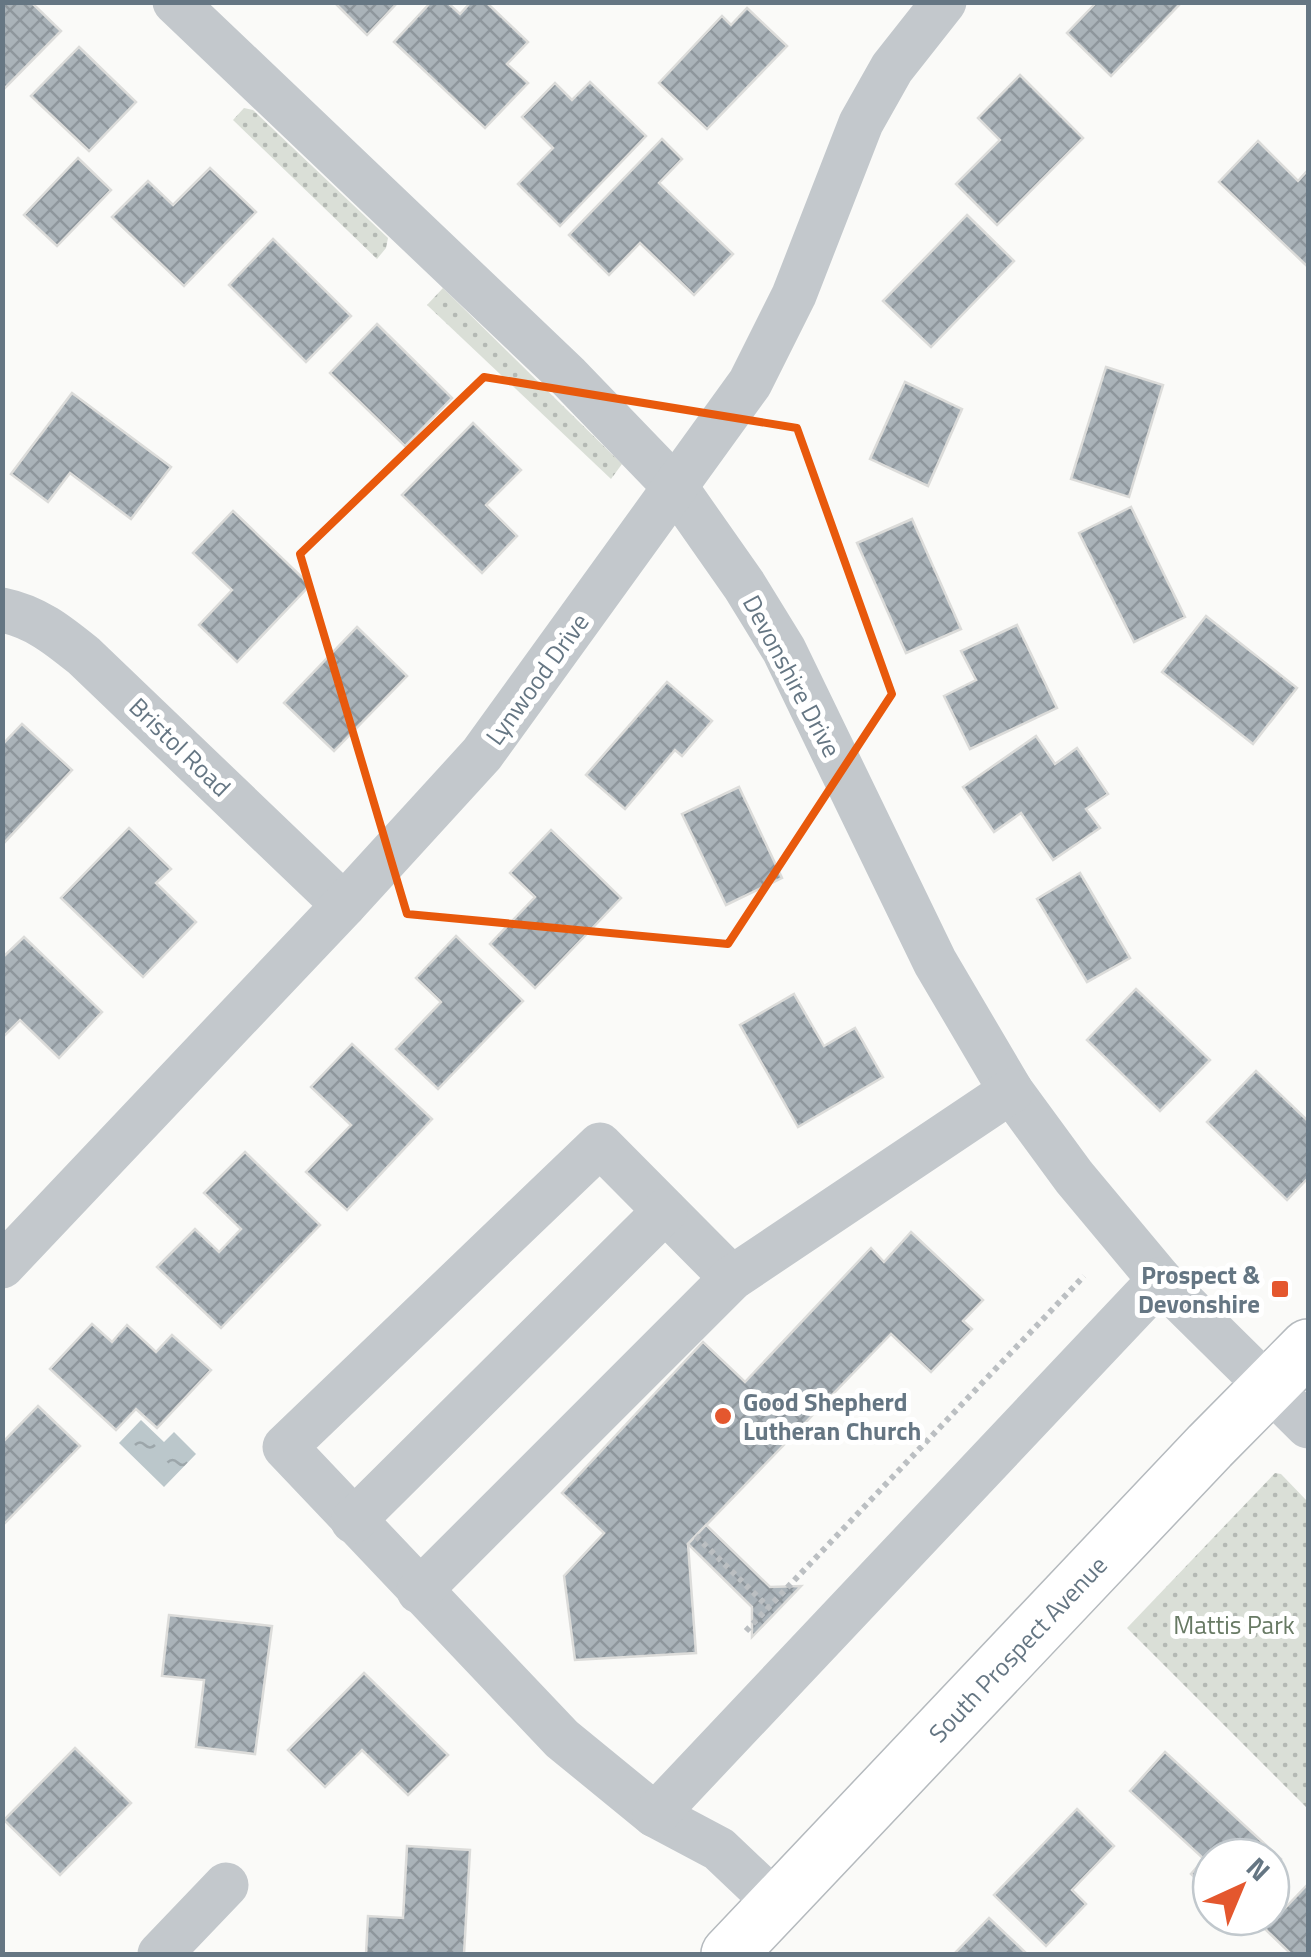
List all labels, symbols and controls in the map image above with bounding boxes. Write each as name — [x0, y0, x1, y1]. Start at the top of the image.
street label: Devonshire Drive — [733, 588, 851, 764]
street label: Lynwood Drive — [476, 605, 598, 753]
street label: Bristol Road — [121, 689, 239, 805]
place label: Prospect & Devonshire — [1138, 1256, 1260, 1323]
marker: Prospect & Devonshire — [1269, 1278, 1291, 1300]
place label: Good Shepherd Lutheran Church — [743, 1383, 921, 1450]
marker: Good Shepherd Lutheran Church — [712, 1405, 734, 1427]
street label: South Prospect Avenue — [920, 1547, 1116, 1751]
park label: Mattis Park — [1173, 1606, 1295, 1644]
north arrow — [1191, 1837, 1291, 1937]
text: N — [1237, 1846, 1281, 1891]

